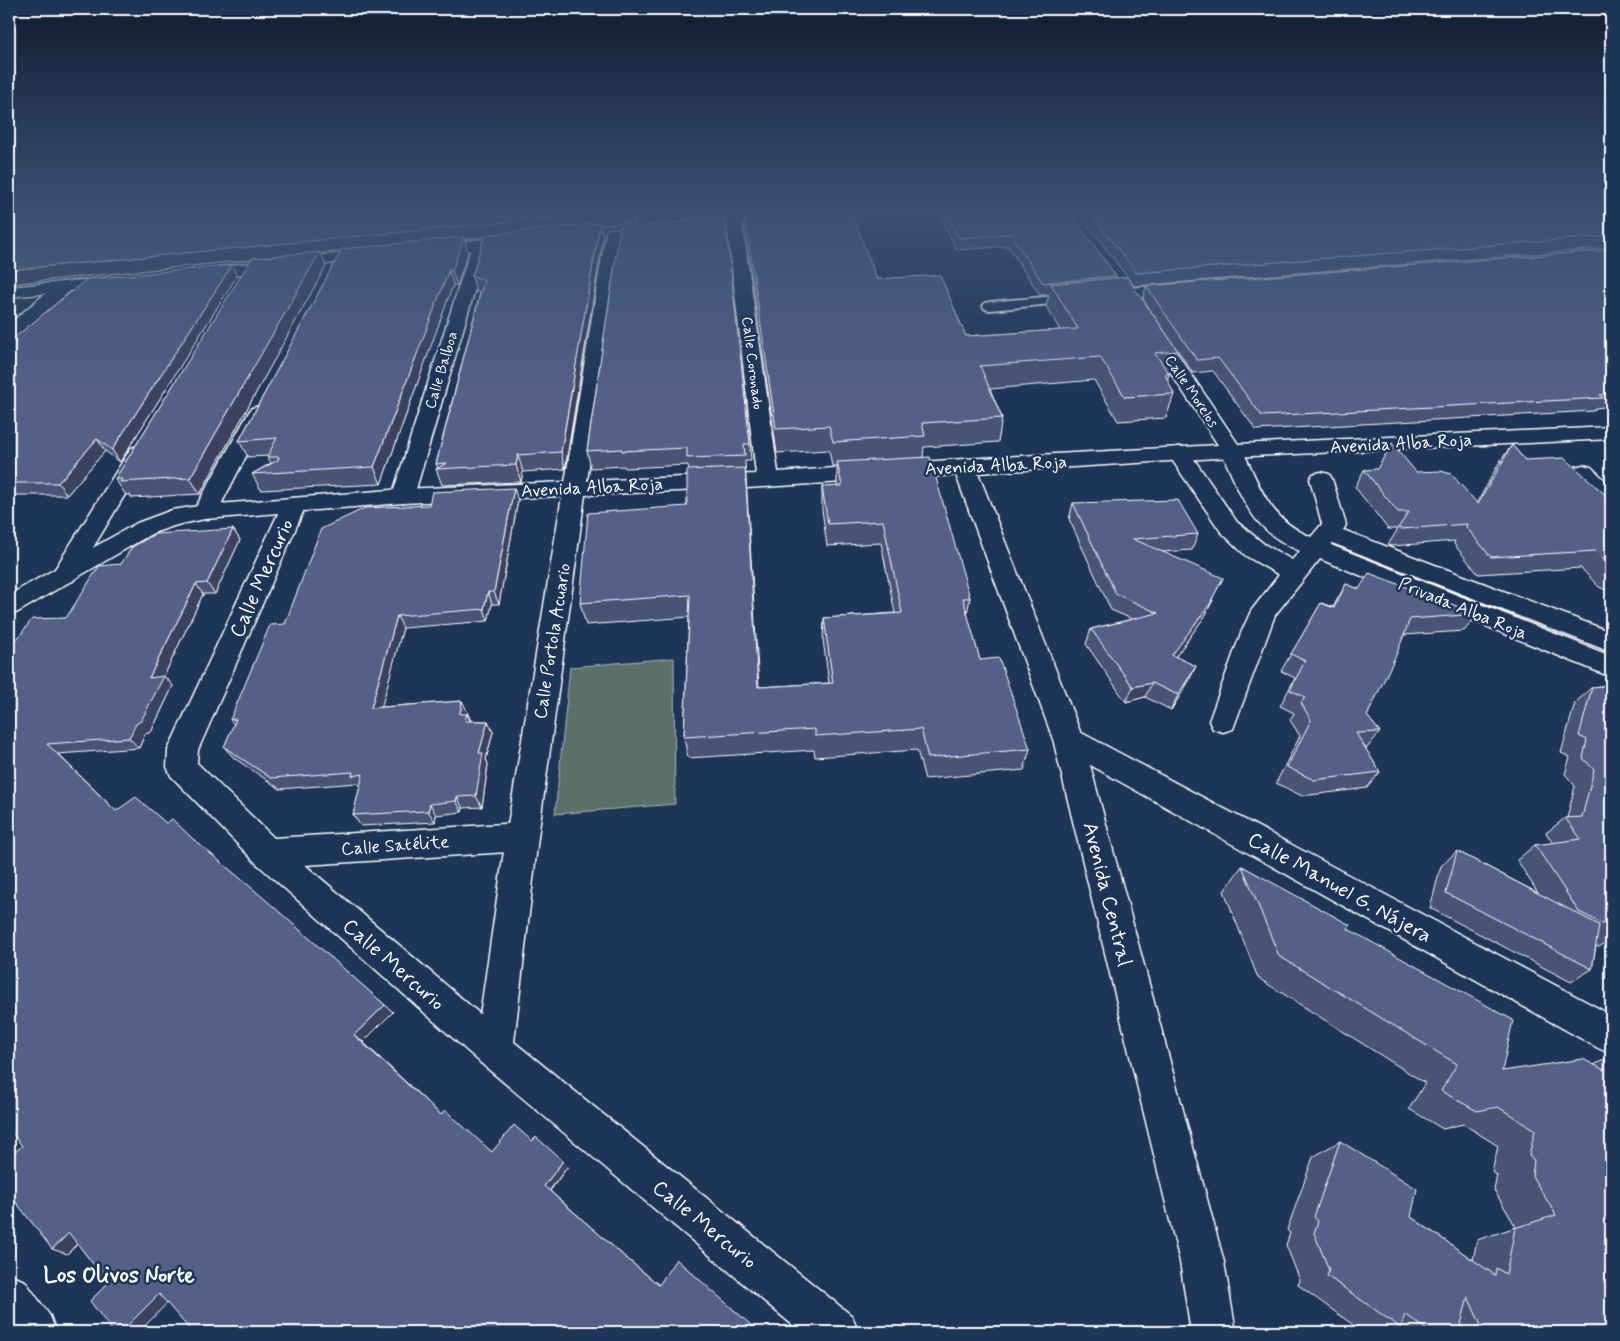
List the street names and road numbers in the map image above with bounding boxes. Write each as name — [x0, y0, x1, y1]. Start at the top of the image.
street label: Calle Coronado — [736, 315, 768, 411]
street label: Calle Balboa — [421, 329, 463, 412]
street label: Calle Morelos — [1160, 351, 1223, 432]
street label: Avenida Alba Roja — [1329, 428, 1473, 460]
street label: Avenida Alba Roja — [924, 450, 1068, 482]
street label: Avenida Alba Roja — [520, 472, 664, 504]
street label: Calle Mercurio — [223, 515, 301, 642]
street label: Calle Portola Acuario — [529, 561, 577, 721]
street label: Privada Alba Roja — [1395, 572, 1531, 646]
street label: Avenida Central — [1076, 819, 1139, 969]
street label: Calle Manuel G. Nájera — [1243, 826, 1436, 950]
street label: Calle Satélite — [340, 830, 450, 862]
street label: Calle Mercurio — [336, 912, 451, 1017]
street label: Calle Mercurio — [646, 1174, 763, 1276]

